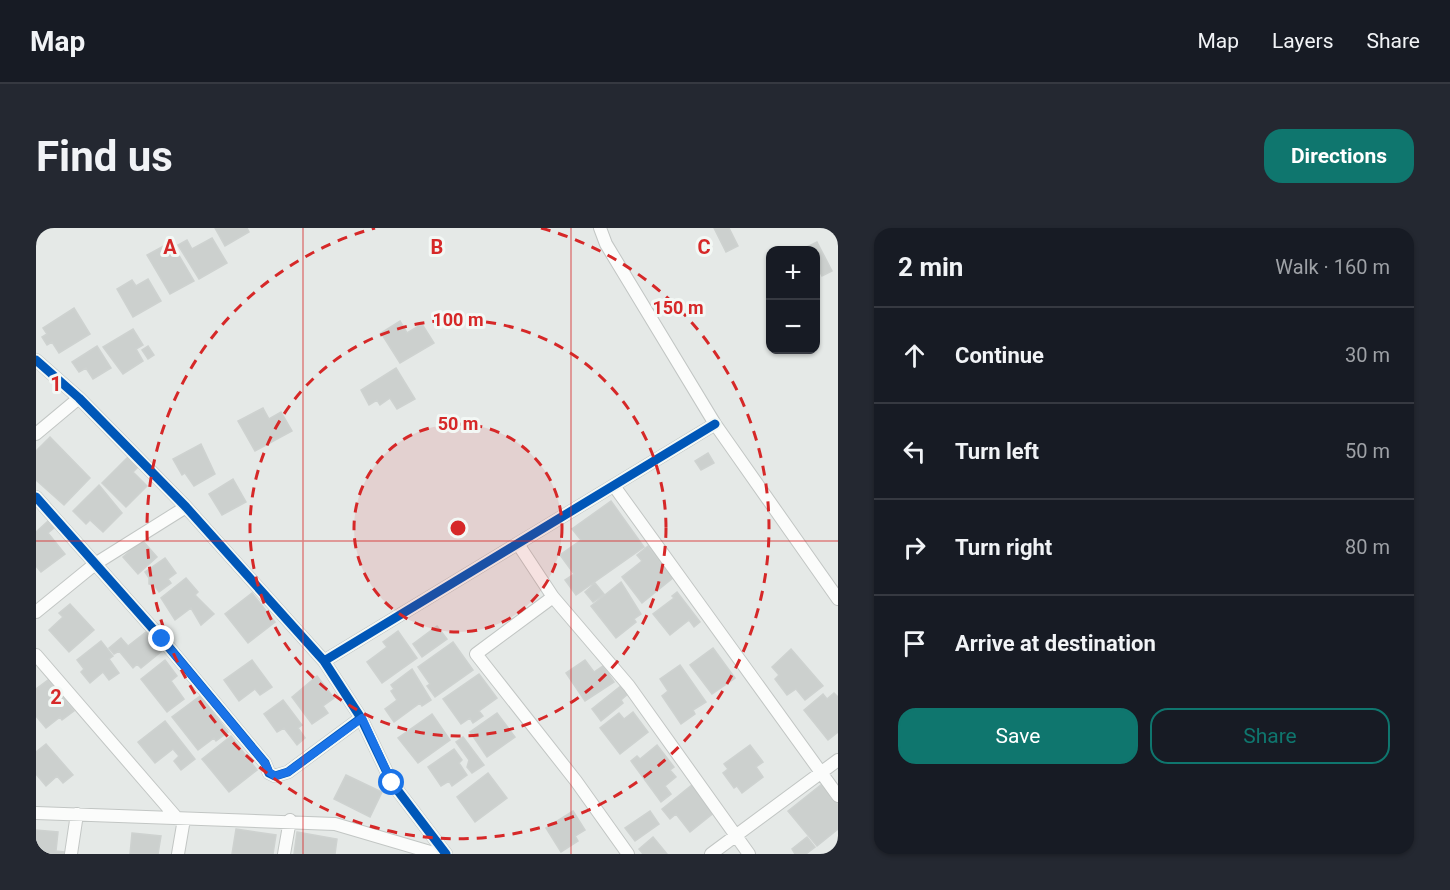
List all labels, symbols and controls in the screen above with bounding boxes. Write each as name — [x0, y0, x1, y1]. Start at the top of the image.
text: Map — [30, 25, 85, 58]
text: Map — [1197, 29, 1239, 53]
text: Layers — [1272, 29, 1333, 53]
text: Share — [1366, 29, 1420, 53]
button: Directions — [1264, 129, 1414, 183]
text: Find us — [36, 132, 173, 181]
text: A — [163, 235, 177, 259]
text: B — [431, 235, 443, 259]
text: C — [697, 235, 711, 259]
map controls — [766, 246, 820, 354]
button: + — [766, 246, 820, 300]
text: 2 min — [898, 252, 963, 282]
text: Walk · 160 m — [1275, 255, 1390, 279]
text: 150 m — [652, 297, 704, 318]
button: − — [766, 300, 820, 354]
text: 100 m — [432, 309, 484, 330]
icon: ahead — [898, 339, 931, 372]
text: Continue — [955, 343, 1044, 368]
text: 30 m — [1345, 343, 1390, 367]
text: 1 — [50, 372, 62, 396]
text: 50 m — [438, 413, 478, 434]
icon: left — [898, 435, 931, 468]
text: Turn left — [955, 439, 1039, 464]
text: 50 m — [1345, 439, 1390, 463]
centre of rings — [448, 518, 468, 538]
icon: right — [898, 531, 931, 564]
text: Turn right — [955, 535, 1052, 560]
text: 80 m — [1345, 535, 1390, 559]
route end — [148, 625, 174, 651]
icon: arrive — [898, 627, 931, 660]
text: Arrive at destination — [955, 631, 1156, 656]
text: 2 — [50, 685, 62, 709]
button: Save — [898, 708, 1138, 764]
button: Share — [1150, 708, 1390, 764]
route start — [378, 769, 404, 795]

